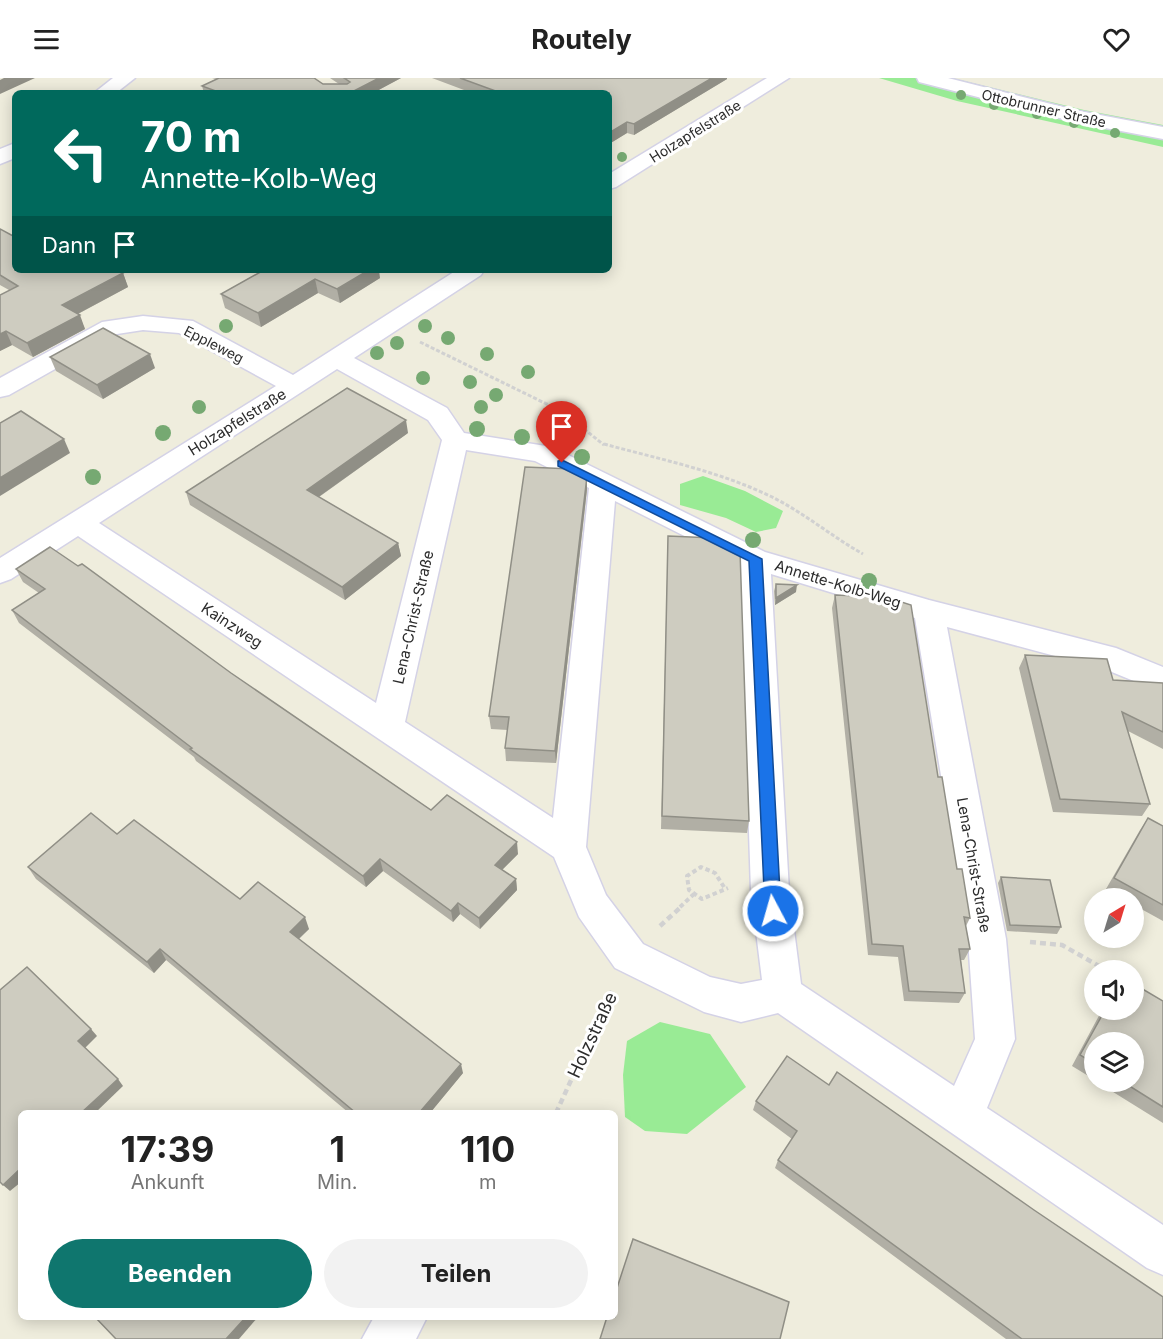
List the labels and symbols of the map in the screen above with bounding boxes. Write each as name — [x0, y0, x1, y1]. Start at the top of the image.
street label: Ottobrunner Straße — [980, 85, 1108, 131]
street label: Holzapfelstraße — [646, 96, 744, 166]
street label: Eppleweg — [181, 322, 247, 366]
street label: Holzapfelstraße — [184, 384, 290, 460]
pin — [536, 401, 587, 463]
street label: Lena-Christ-Straße — [388, 548, 438, 686]
street label: Annette-Kolb-Weg — [773, 556, 903, 612]
street label: Kainzweg — [198, 598, 266, 652]
street label: Lena-Christ-Straße — [953, 796, 995, 934]
position arrow — [741, 879, 805, 943]
north arrow — [1084, 888, 1144, 948]
street label: Holzstraße — [563, 989, 621, 1081]

